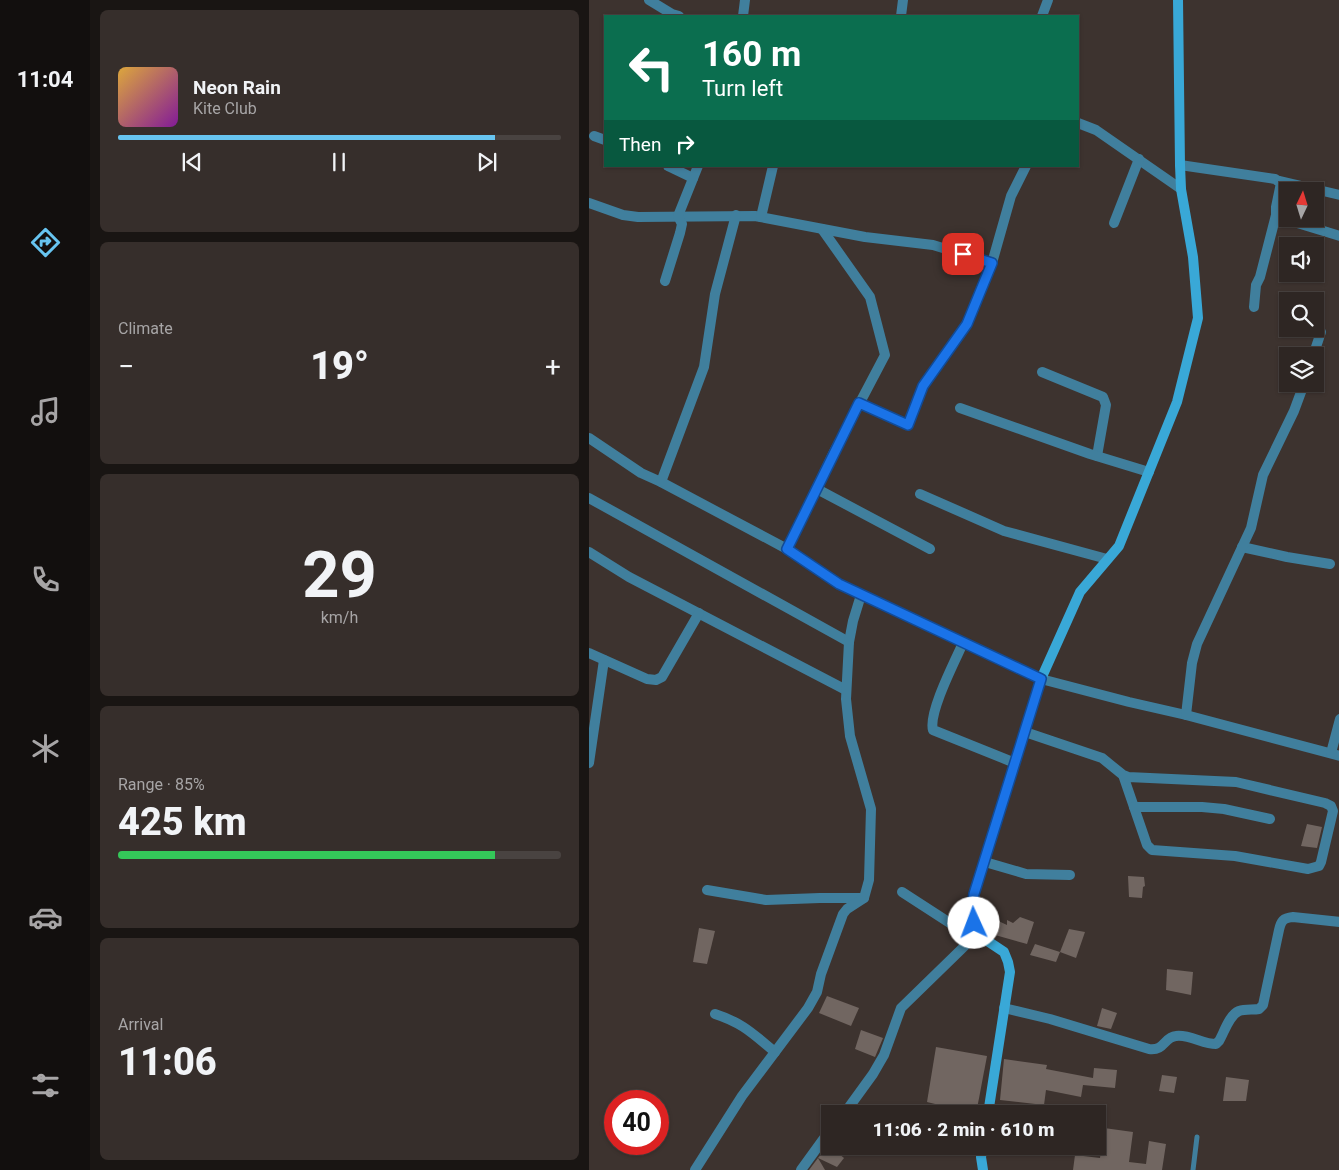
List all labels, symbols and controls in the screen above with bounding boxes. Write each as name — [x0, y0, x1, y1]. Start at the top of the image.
text: 160 m — [702, 34, 801, 75]
icon: left — [619, 35, 684, 100]
text: 11:04 — [17, 67, 73, 92]
text: Neon Rain — [193, 76, 281, 99]
text: Turn left — [702, 76, 783, 101]
text: Kite Club — [193, 99, 257, 118]
icon: right — [671, 130, 699, 158]
text: Then — [619, 133, 661, 156]
icon: previous — [178, 148, 206, 176]
icon: pause — [325, 148, 353, 176]
icon: next — [473, 148, 501, 176]
north arrow — [1279, 182, 1324, 228]
map controls — [1279, 182, 1324, 392]
icon: directions — [28, 225, 63, 260]
pin — [942, 233, 984, 275]
button: sound — [1279, 237, 1324, 282]
icon: arrive — [949, 240, 977, 268]
button: search — [1279, 292, 1324, 337]
text: Climate — [118, 319, 173, 338]
text: 19° — [310, 344, 369, 388]
button: layers — [1279, 347, 1324, 392]
text: − — [118, 350, 134, 383]
text: + — [545, 350, 561, 383]
icon: music — [28, 394, 63, 429]
text: 29 — [302, 537, 377, 613]
icon: phone — [28, 562, 63, 597]
text: km/h — [321, 608, 358, 627]
icon: climate — [28, 731, 63, 766]
text: Range · 85% — [118, 775, 205, 794]
text: 425 km — [118, 800, 247, 844]
position arrow — [947, 896, 999, 948]
icon: car — [28, 900, 63, 935]
text: Arrival — [118, 1015, 163, 1034]
text: 11:06 — [118, 1040, 217, 1084]
icon: filters — [28, 1068, 63, 1103]
speed limit sign: 40 — [604, 1090, 669, 1155]
text: 11:06 · 2 min · 610 m — [872, 1118, 1055, 1141]

